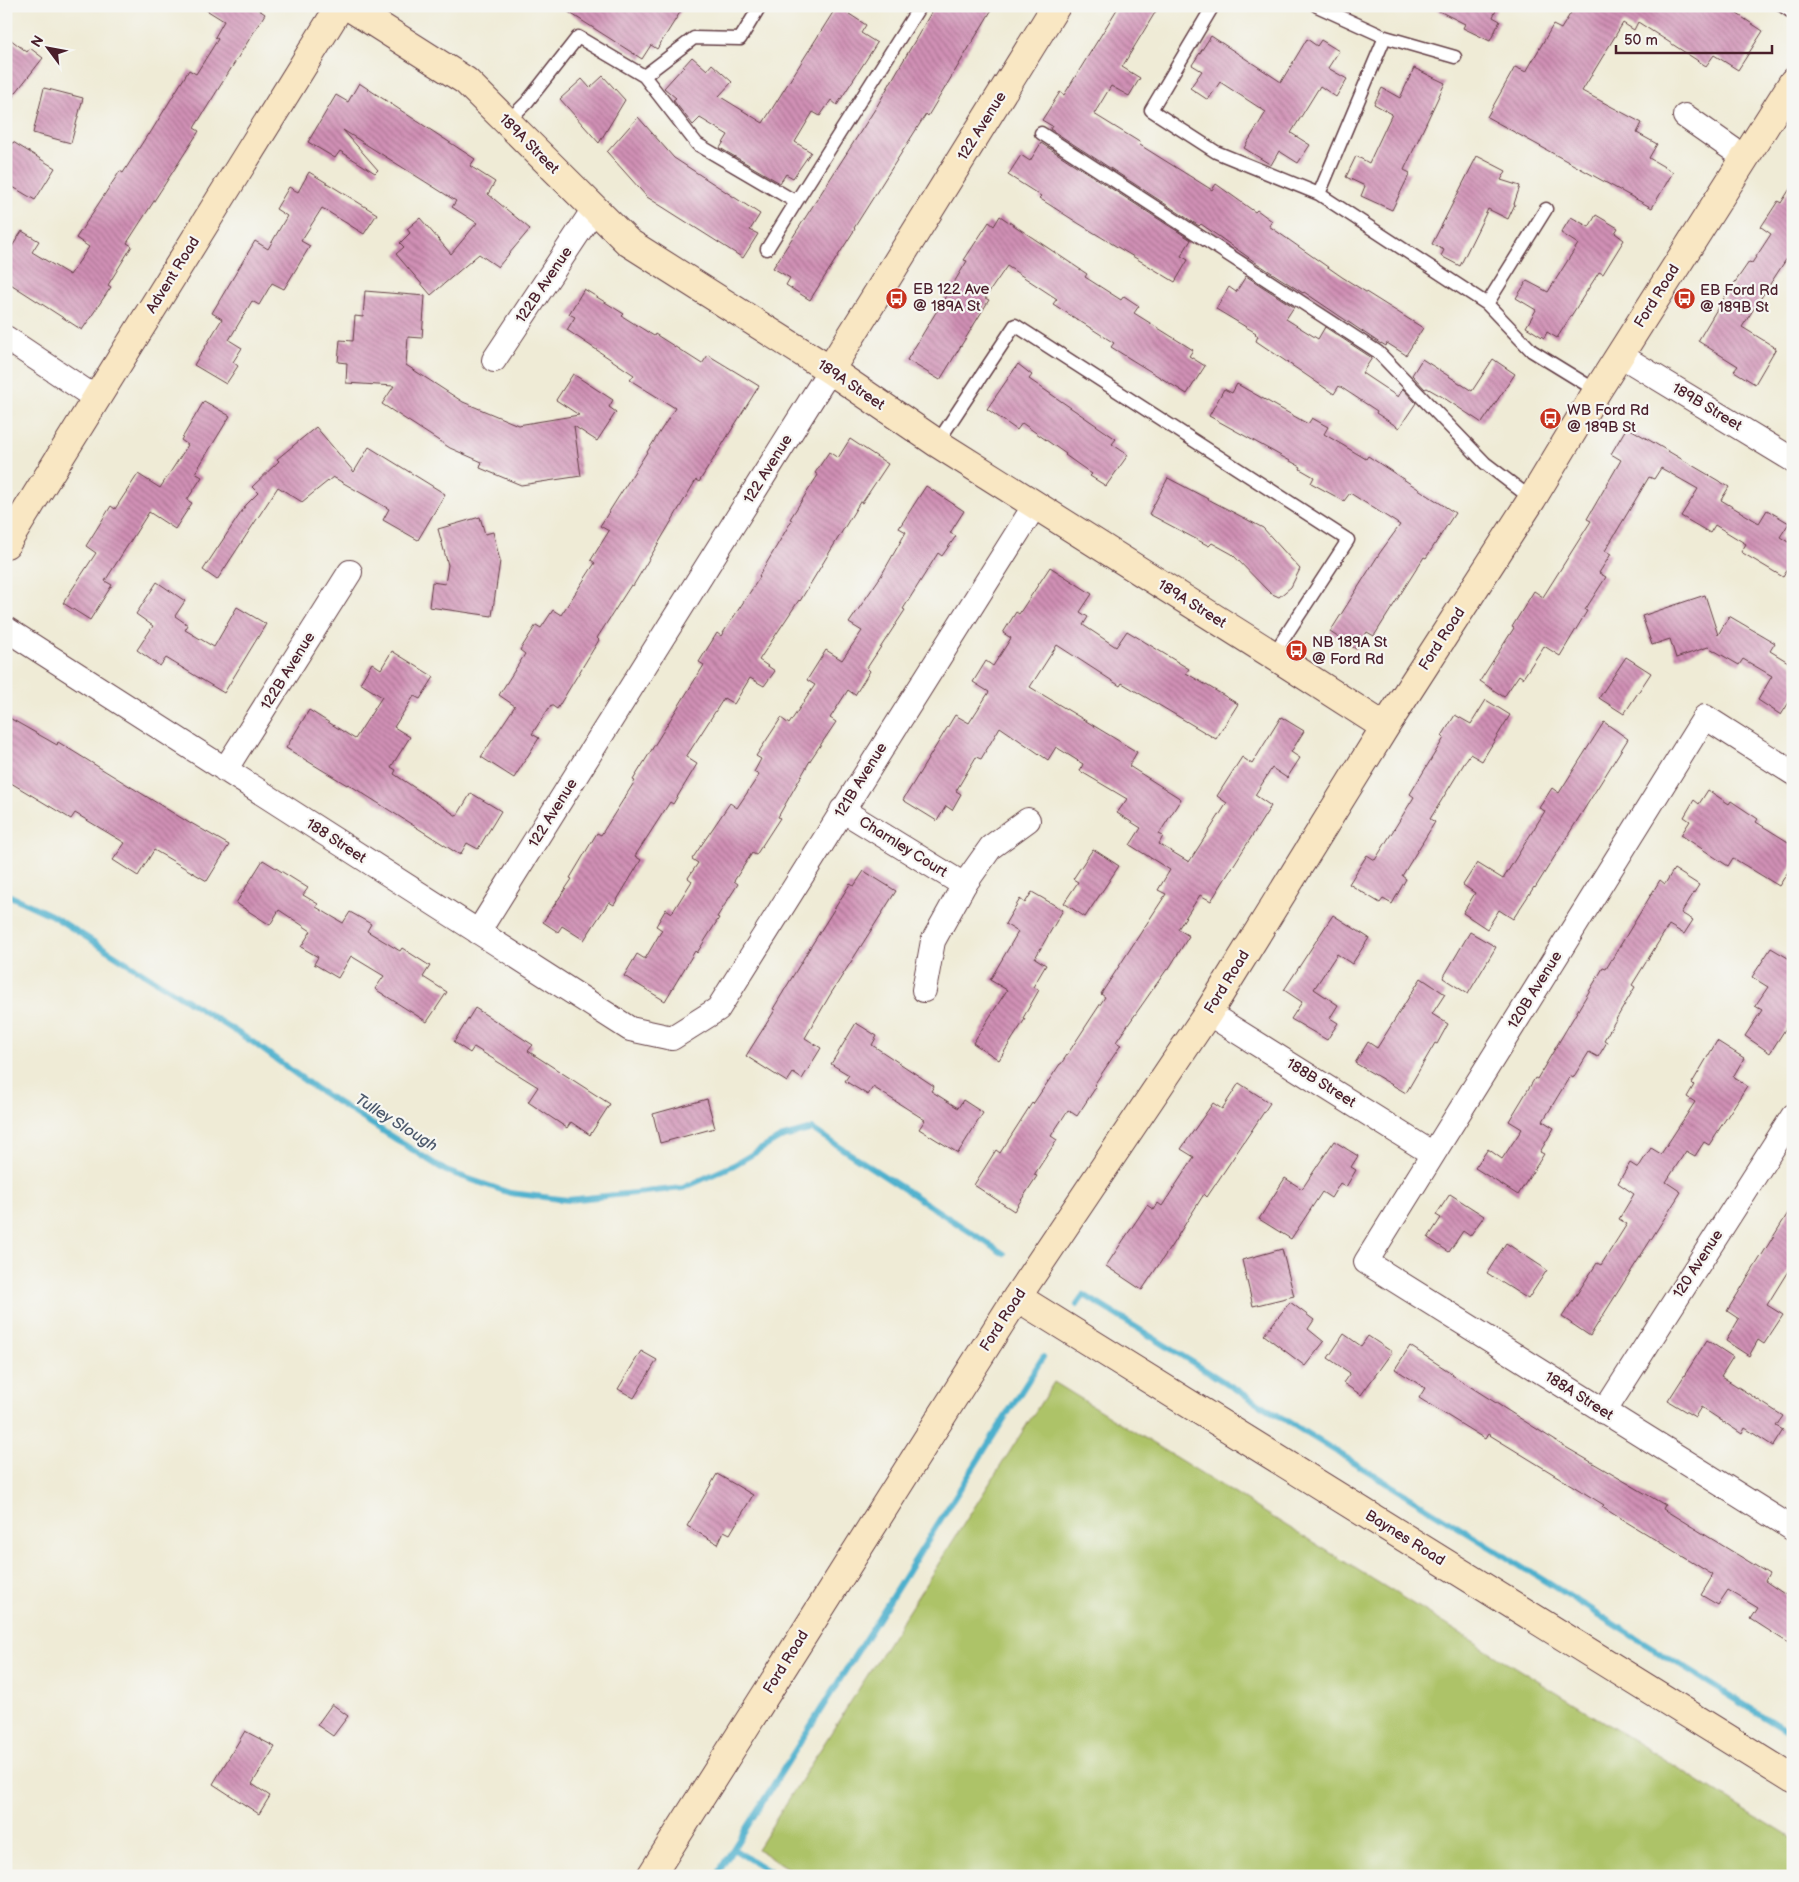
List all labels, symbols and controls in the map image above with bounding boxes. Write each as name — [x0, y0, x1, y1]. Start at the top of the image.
north arrow — [22, 22, 72, 72]
scale bar — [1616, 22, 1773, 54]
text: 50 m — [1624, 31, 1658, 50]
text: N — [27, 32, 47, 50]
street label: 122 Avenue — [953, 88, 1011, 164]
street label: 189A Street — [495, 110, 563, 178]
street label: Advent Road — [142, 233, 204, 317]
street label: 122B Avenue — [511, 243, 577, 327]
street label: Ford Road — [1630, 261, 1684, 331]
place label: EB 122 Ave @ 189A St — [913, 280, 990, 316]
place label: EB Ford Rd @ 189B St — [1700, 281, 1778, 317]
bus stop icon: EB 122 Ave @ 189A St — [885, 286, 909, 310]
bus stop icon: EB Ford Rd @ 189B St — [1672, 287, 1696, 311]
street label: 189A Street — [814, 356, 889, 415]
street label: 189B Street — [1668, 379, 1746, 436]
place label: WB Ford Rd @ 189B St — [1567, 401, 1649, 437]
bus stop icon: WB Ford Rd @ 189B St — [1539, 407, 1563, 431]
street label: 122 Avenue — [739, 431, 797, 507]
street label: 189A Street — [1154, 575, 1230, 633]
street label: Ford Road — [1415, 604, 1469, 674]
street label: 122B Avenue — [257, 628, 319, 713]
place label: NB 189A St @ Ford Rd — [1312, 633, 1388, 669]
bus stop icon: NB 189A St @ Ford Rd — [1284, 639, 1308, 663]
street label: 121B Avenue — [830, 739, 892, 821]
street label: 122 Avenue — [524, 775, 582, 851]
street label: Charnley Court — [855, 812, 951, 882]
street label: 188 Street — [302, 814, 370, 868]
street label: Ford Road — [1200, 947, 1254, 1017]
street label: 120B Avenue — [1504, 948, 1566, 1032]
street label: 188B Street — [1283, 1054, 1360, 1112]
water label: Tulley Slough — [351, 1090, 441, 1156]
street label: 120 Avenue — [1669, 1226, 1727, 1302]
street label: Ford Road — [976, 1285, 1030, 1355]
street label: 188A Street — [1541, 1367, 1617, 1425]
street label: Baynes Road — [1362, 1506, 1448, 1570]
street label: Ford Road — [759, 1627, 813, 1697]

